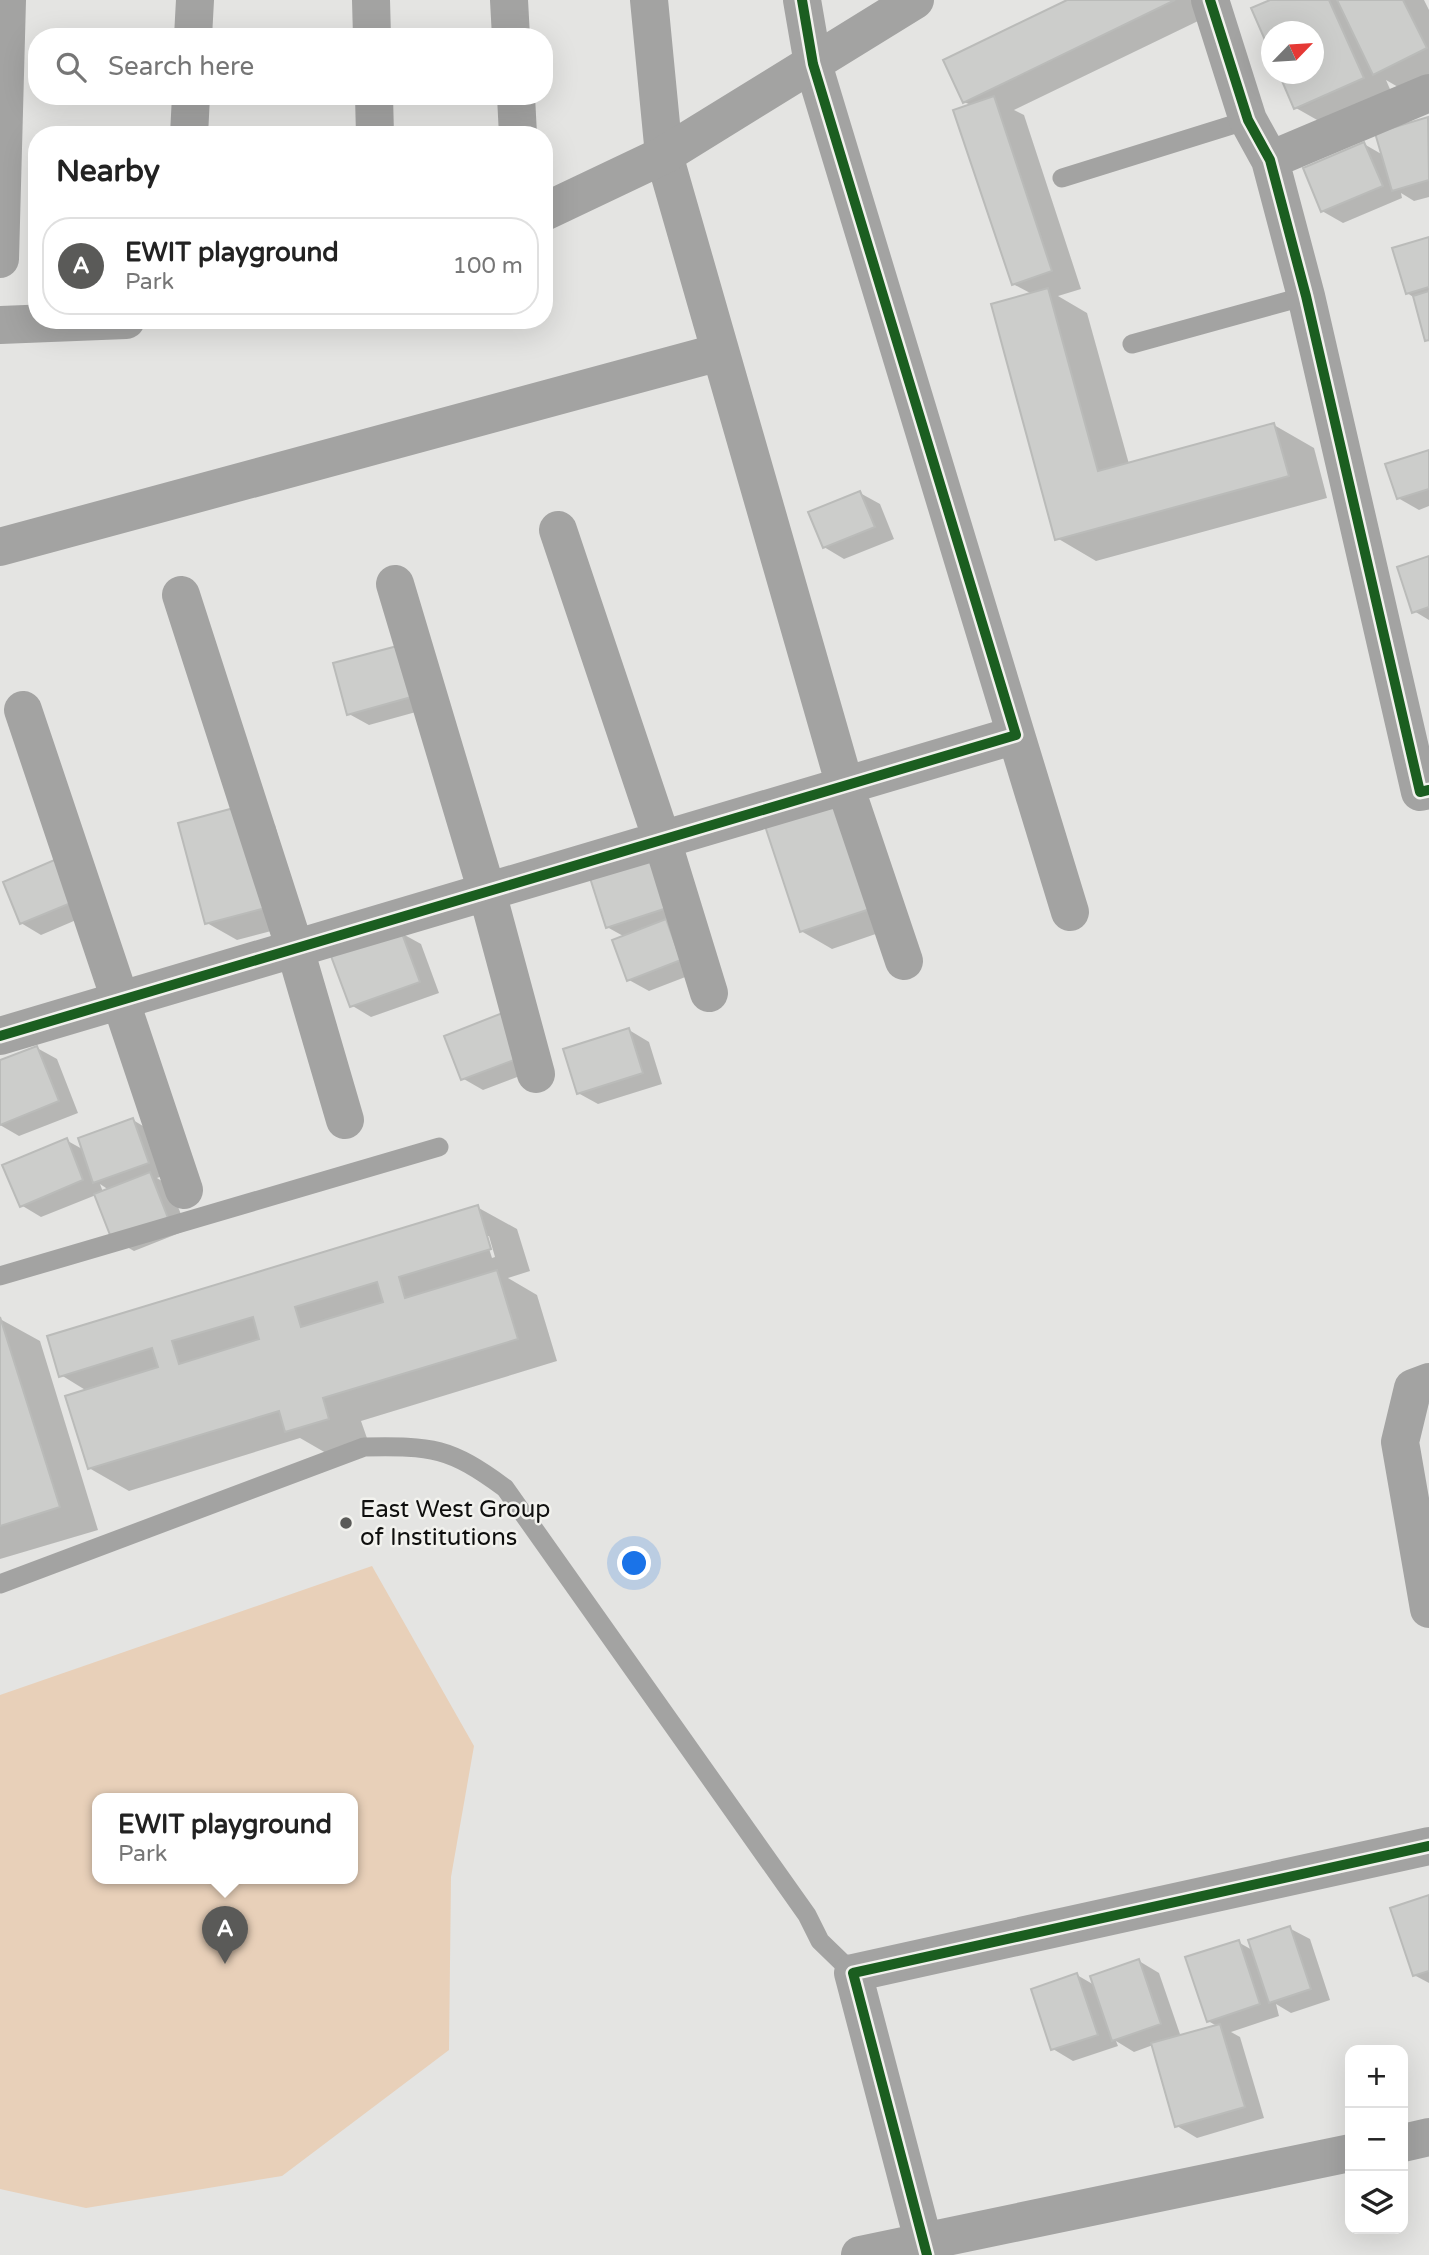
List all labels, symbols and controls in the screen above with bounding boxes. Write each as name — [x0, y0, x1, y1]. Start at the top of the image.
north arrow — [1261, 21, 1324, 84]
search box — [28, 28, 553, 105]
icon: search — [52, 48, 90, 86]
text: Search here — [108, 51, 254, 82]
text: Nearby — [56, 153, 160, 190]
text: EWIT playground — [125, 237, 339, 268]
text: A — [72, 252, 90, 280]
text: 100 m — [453, 252, 523, 280]
text: Park — [125, 268, 174, 296]
place label: East West Group of Institutions — [360, 1495, 550, 1552]
marker: East West Group of Institutions — [338, 1515, 354, 1531]
your location — [617, 1546, 651, 1580]
popup — [92, 1793, 358, 1884]
text: EWIT playground — [118, 1809, 332, 1840]
text: Park — [118, 1840, 167, 1868]
pin: A — [202, 1906, 248, 1964]
map controls — [1345, 2045, 1408, 2234]
button: + — [1345, 2045, 1408, 2108]
button: − — [1345, 2108, 1408, 2171]
button: layers — [1345, 2171, 1408, 2234]

